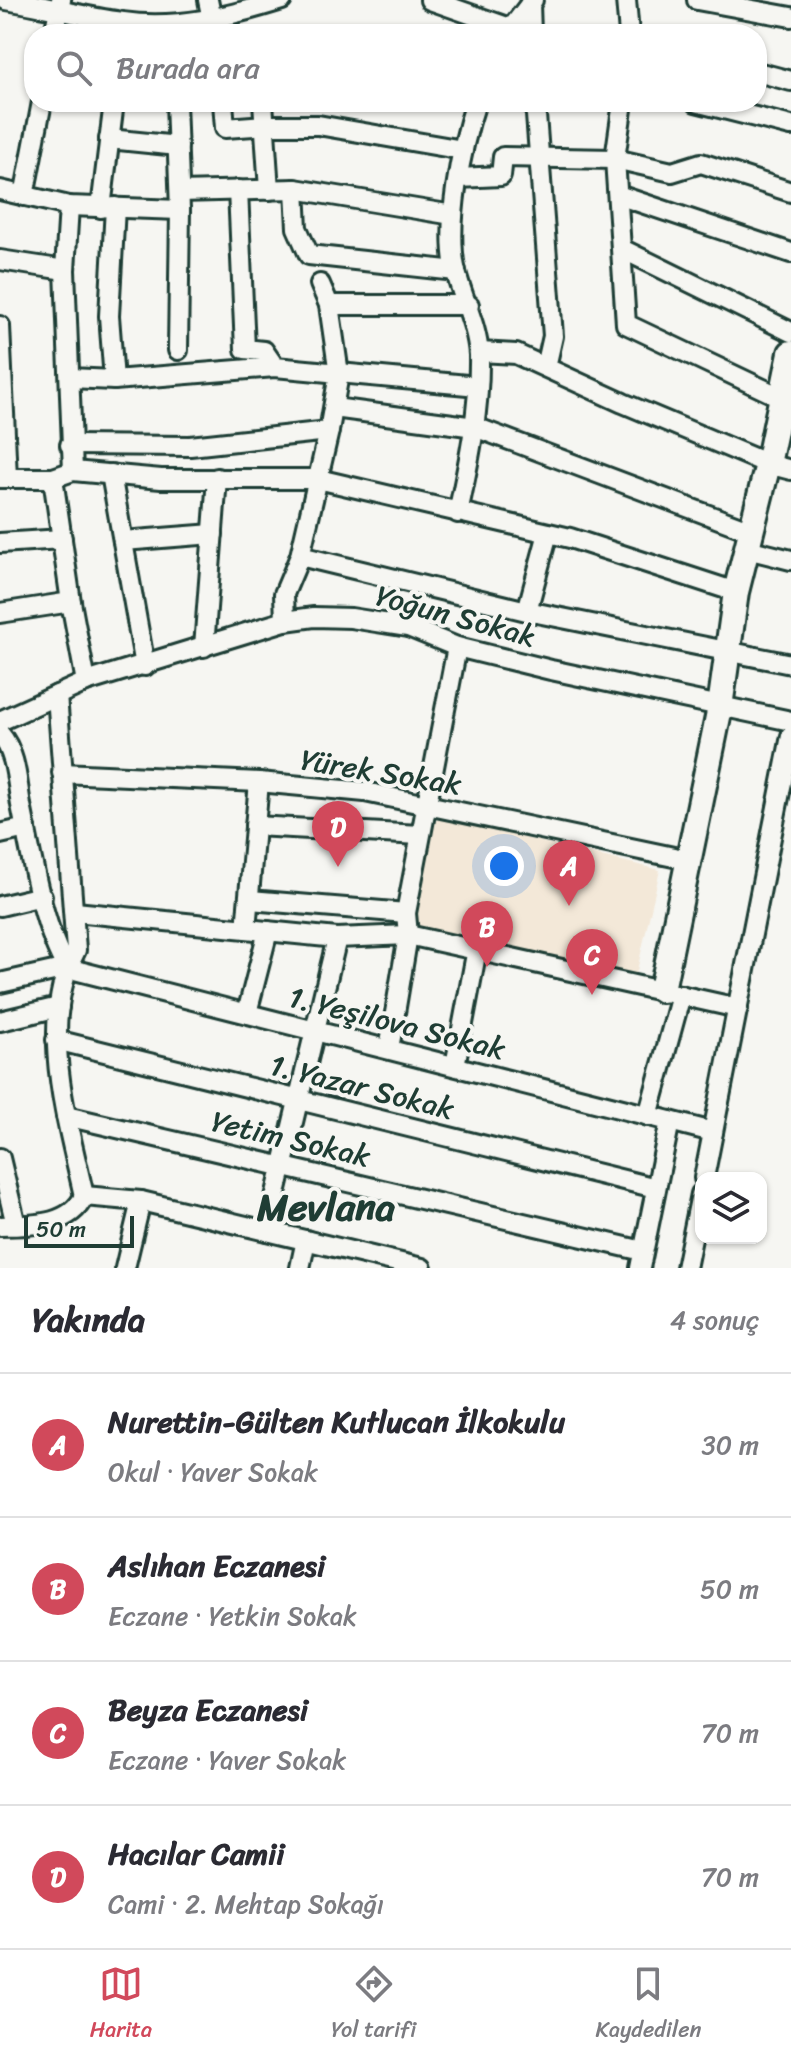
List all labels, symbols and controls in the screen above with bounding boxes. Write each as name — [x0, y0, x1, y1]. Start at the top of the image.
search box — [24, 24, 767, 112]
text: Burada ara — [116, 41, 259, 95]
icon: search — [52, 46, 96, 90]
street label: Yoğun Sokak — [370, 569, 542, 663]
street label: Yürek Sokak — [297, 733, 466, 811]
pin: D — [312, 801, 364, 867]
pin: A — [543, 840, 595, 906]
your location — [484, 846, 524, 886]
pin: B — [461, 901, 513, 967]
pin: C — [566, 929, 618, 995]
street label: 1. Yeşilova Sokak — [283, 970, 512, 1076]
street label: 1. Yazar Sokak — [264, 1038, 461, 1136]
street label: Yetim Sokak — [206, 1095, 377, 1184]
map controls — [695, 1172, 767, 1244]
button: layers — [695, 1172, 767, 1244]
district label: Mevlana — [256, 1174, 396, 1241]
text: 50 m — [36, 1210, 86, 1249]
scale bar — [24, 1212, 134, 1248]
text: Yakında — [32, 1290, 145, 1350]
text: 4 sonuç — [670, 1297, 759, 1343]
text: Nurettin-Gülten Kutlucan İlkokulu — [108, 1395, 565, 1449]
text: A — [49, 1422, 67, 1468]
text: 30 m — [702, 1422, 759, 1468]
text: Okul · Yaver Sokak — [108, 1449, 318, 1495]
text: Aslıhan Eczanesi — [108, 1539, 325, 1593]
text: B — [50, 1566, 66, 1612]
text: 50 m — [700, 1566, 759, 1612]
text: Eczane · Yetkin Sokak — [108, 1593, 357, 1639]
text: Beyza Eczanesi — [108, 1683, 308, 1737]
text: C — [50, 1710, 66, 1756]
text: 70 m — [701, 1710, 759, 1756]
text: Eczane · Yaver Sokak — [108, 1737, 346, 1783]
text: Hacılar Camii — [108, 1827, 285, 1881]
text: D — [50, 1854, 66, 1900]
text: 70 m — [701, 1854, 759, 1900]
text: Cami · 2. Mehtap Sokağı — [108, 1881, 384, 1927]
tab: Harita — [90, 1962, 152, 2049]
tab: Yol tarifi — [331, 1962, 416, 2049]
tab: Kaydedilen — [596, 1962, 701, 2049]

